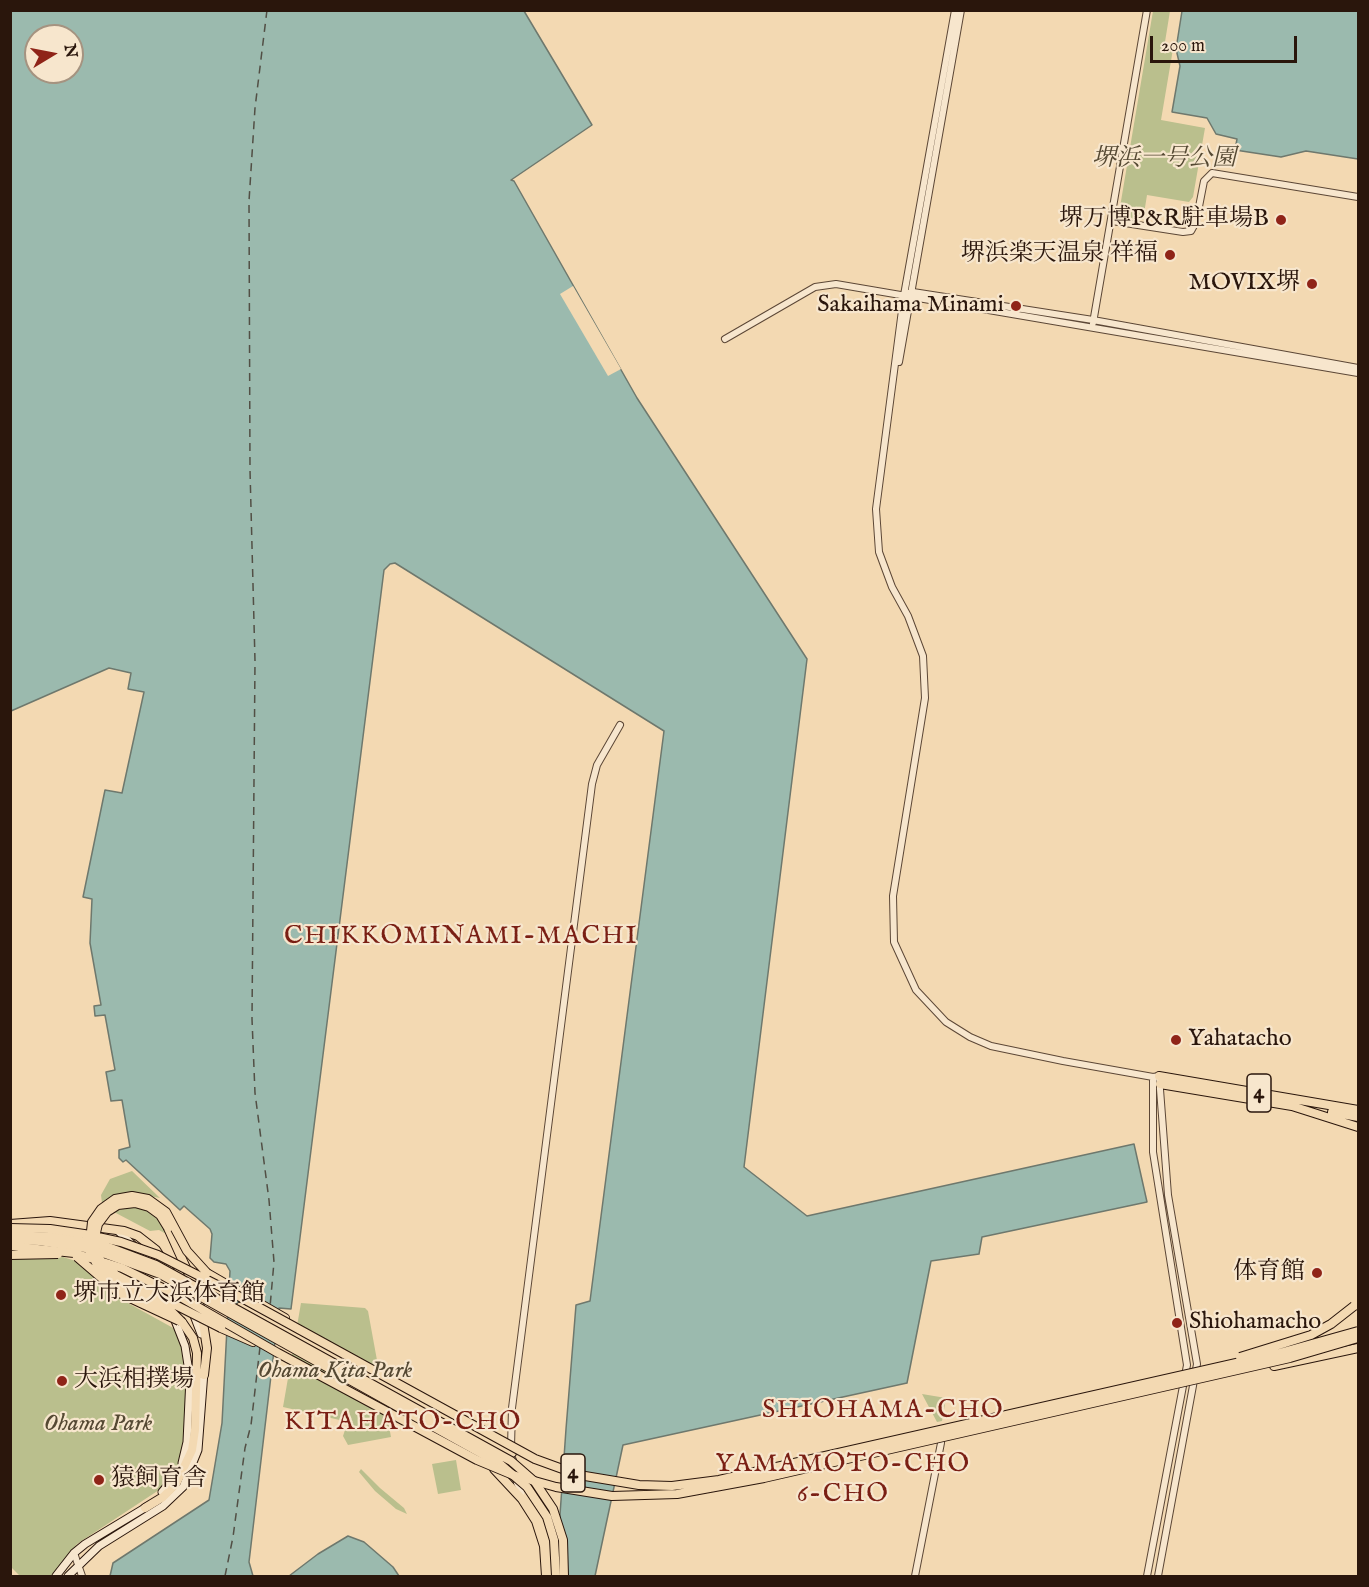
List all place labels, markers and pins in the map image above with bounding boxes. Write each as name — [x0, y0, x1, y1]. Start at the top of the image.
place label: 堺万博P&R駐車場B — [1059, 206, 1269, 234]
marker: 堺万博P&R駐車場B — [1274, 213, 1288, 227]
place label: 堺浜楽天温泉 祥福 — [961, 241, 1158, 269]
marker: 堺浜楽天温泉 祥福 — [1163, 248, 1177, 262]
place label: MOVIX堺 — [1189, 270, 1300, 298]
marker: MOVIX堺 — [1305, 277, 1319, 291]
place label: Sakaihama Minami — [817, 292, 1004, 320]
marker: Sakaihama Minami — [1009, 299, 1023, 313]
place label: Yahatacho — [1188, 1026, 1292, 1054]
marker: Yahatacho — [1169, 1033, 1183, 1047]
place label: 体育館 — [1233, 1259, 1305, 1287]
marker: 体育館 — [1310, 1266, 1324, 1280]
place label: 堺市立大浜体育館 — [73, 1281, 265, 1309]
marker: 堺市立大浜体育館 — [54, 1288, 68, 1302]
place label: Shiohamacho — [1189, 1309, 1321, 1337]
marker: Shiohamacho — [1170, 1316, 1184, 1330]
place label: 大浜相撲場 — [74, 1367, 194, 1395]
marker: 大浜相撲場 — [55, 1374, 69, 1388]
place label: 猿飼育舎 — [111, 1466, 207, 1494]
marker: 猿飼育舎 — [92, 1473, 106, 1487]

